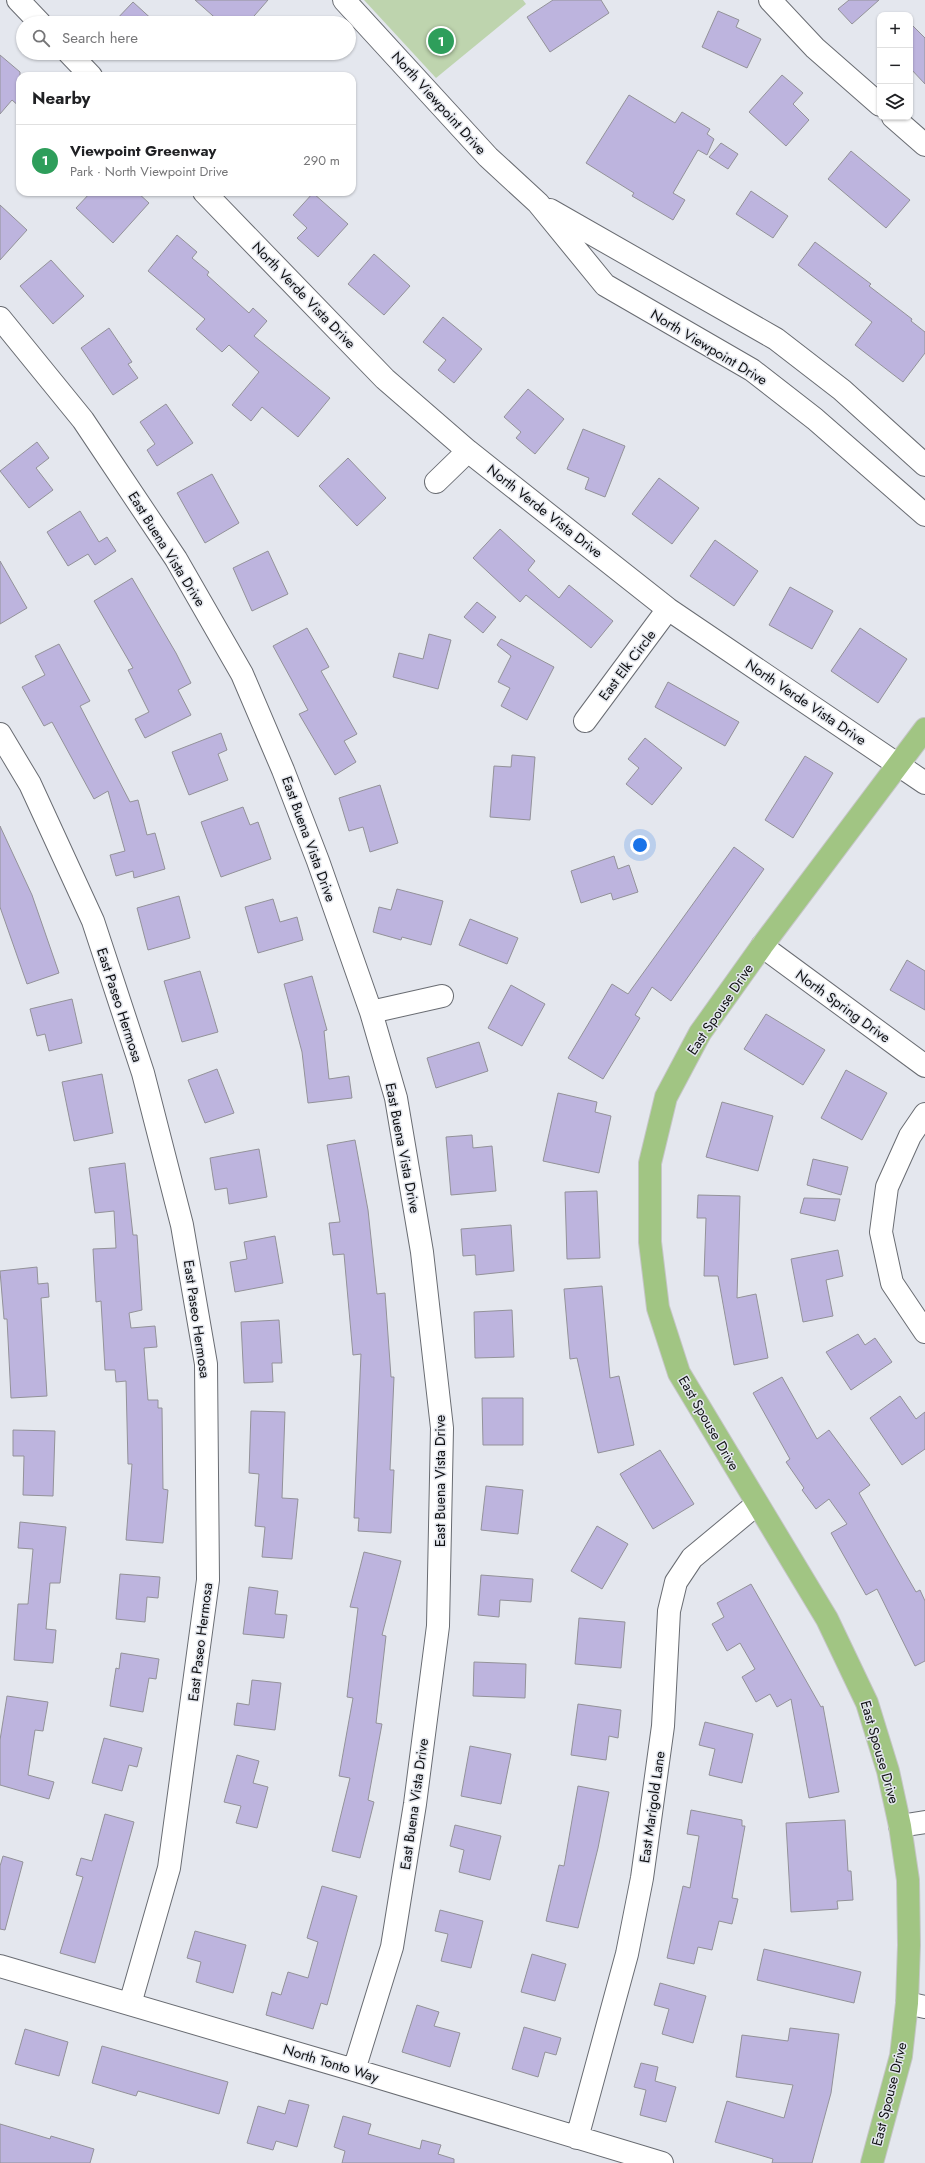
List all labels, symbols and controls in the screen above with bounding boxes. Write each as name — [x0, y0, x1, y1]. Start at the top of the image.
map controls — [877, 12, 913, 120]
button: + — [877, 12, 913, 48]
search box — [16, 16, 356, 60]
pin: 1 — [428, 26, 454, 56]
icon: search — [30, 27, 52, 49]
text: Search here — [62, 27, 138, 49]
street label: North Viewpoint Drive — [387, 47, 491, 159]
button: − — [877, 48, 913, 84]
button: layers — [877, 84, 913, 120]
text: Nearby — [32, 86, 90, 110]
text: Viewpoint Greenway — [70, 140, 216, 162]
text: 1 — [42, 151, 48, 170]
text: 290 m — [303, 151, 340, 170]
text: Park · North Viewpoint Drive — [70, 162, 228, 181]
street label: North Verde Vista Drive — [248, 237, 360, 353]
street label: North Viewpoint Drive — [647, 304, 771, 390]
street label: North Verde Vista Drive — [483, 460, 607, 562]
street label: East Buena Vista Drive — [123, 488, 211, 610]
street label: East Elk Circle — [594, 625, 660, 705]
street label: North Verde Vista Drive — [742, 654, 870, 750]
street label: East Buena Vista Drive — [277, 773, 341, 905]
your location — [630, 835, 650, 855]
street label: East Paseo Hermosa — [92, 945, 148, 1065]
street label: East Spouse Drive — [682, 959, 758, 1059]
street label: North Spring Drive — [791, 965, 895, 1047]
street label: East Buena Vista Drive — [381, 1081, 425, 1215]
street label: East Paseo Hermosa — [179, 1259, 215, 1379]
street label: East Spouse Drive — [674, 1372, 744, 1474]
street label: East Buena Vista Drive — [430, 1415, 450, 1547]
street label: East Paseo Hermosa — [183, 1582, 217, 1702]
street label: East Spouse Drive — [856, 1698, 904, 1806]
street label: East Buena Vista Drive — [395, 1737, 433, 1871]
street label: East Marigold Lane — [634, 1750, 670, 1864]
street label: North Tonto Way — [281, 2039, 382, 2087]
street label: East Spouse Drive — [866, 2040, 912, 2148]

